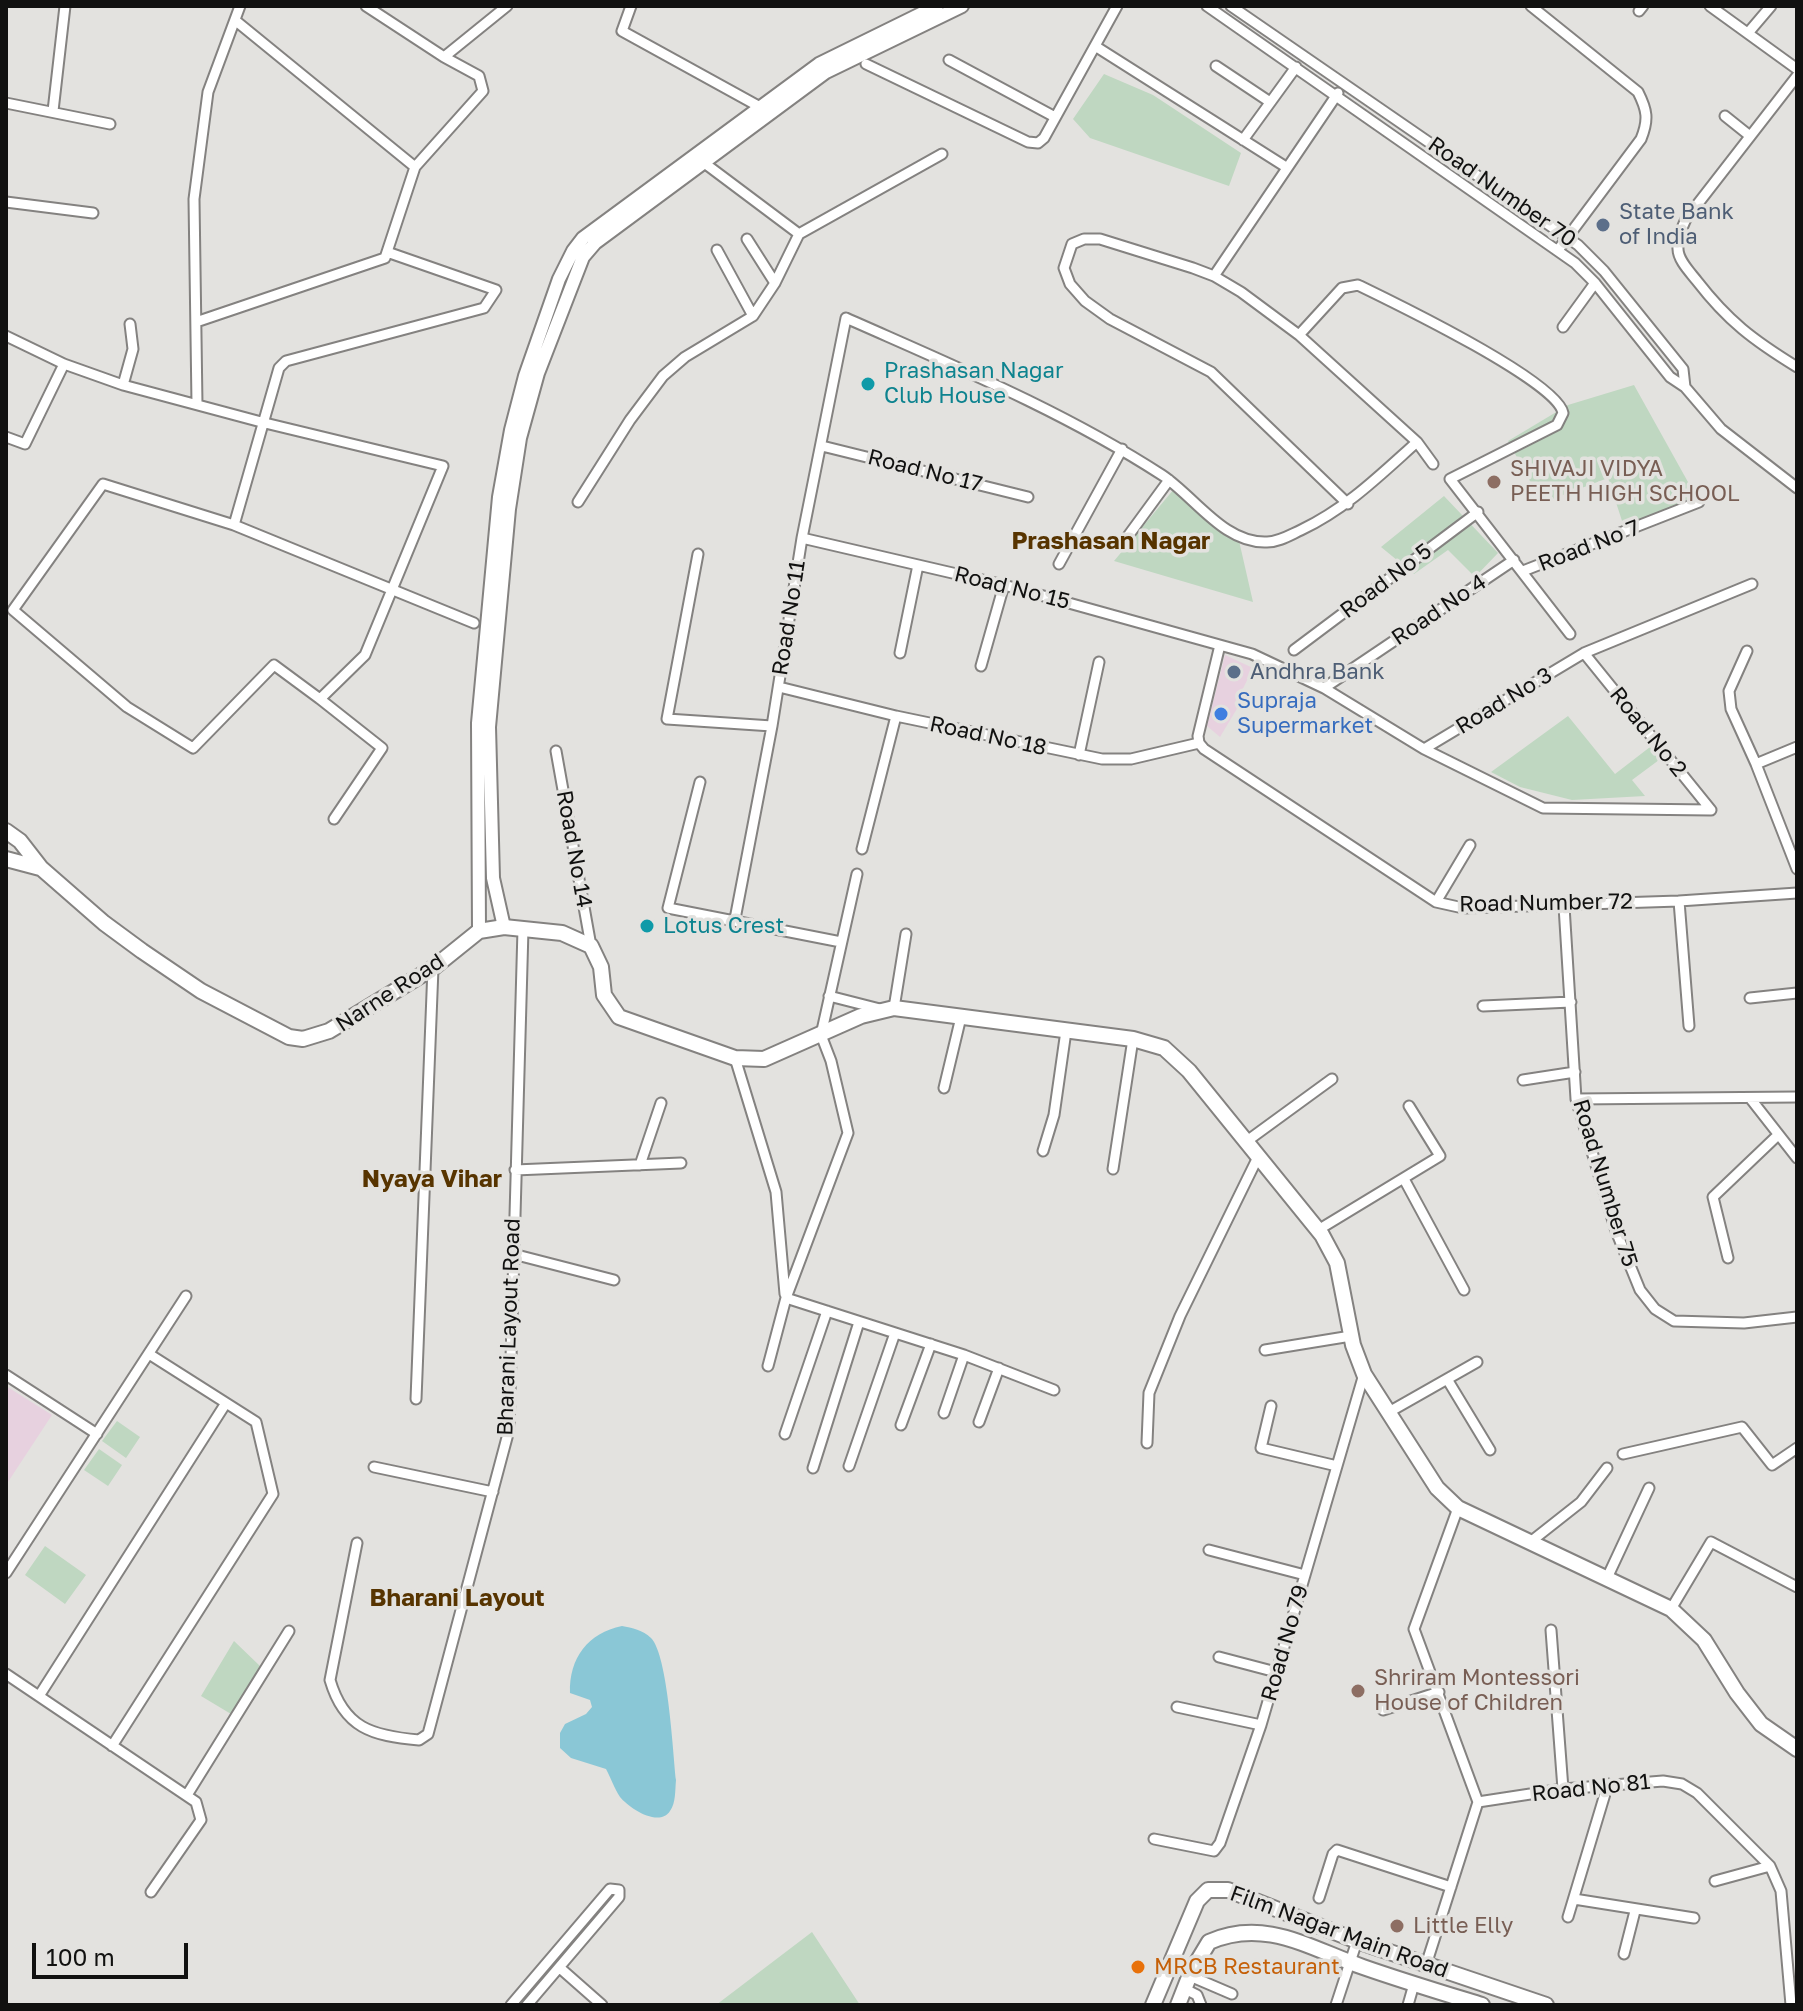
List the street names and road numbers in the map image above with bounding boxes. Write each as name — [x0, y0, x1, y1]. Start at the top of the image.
street label: Road Number 70 — [1423, 131, 1581, 253]
street label: Road No 17 — [865, 444, 985, 498]
street label: Road No 7 — [1535, 515, 1643, 577]
street label: Road No 5 — [1335, 538, 1437, 624]
street label: Road No 11 — [767, 559, 811, 677]
street label: Road No 15 — [951, 561, 1073, 615]
street label: Road No 4 — [1387, 569, 1491, 651]
street label: Road No 3 — [1451, 662, 1557, 740]
street label: Road No 2 — [1604, 682, 1692, 782]
street label: Road No 18 — [927, 711, 1049, 761]
street label: Road No 14 — [551, 788, 597, 910]
street label: Road Number 72 — [1459, 888, 1633, 918]
street label: Narne Road — [331, 948, 449, 1038]
street label: Road Number 75 — [1567, 1096, 1643, 1270]
street label: Bharani Layout Road — [492, 1218, 526, 1436]
street label: Road No 79 — [1256, 1582, 1314, 1704]
street label: Road No 81 — [1530, 1769, 1652, 1807]
street label: Film Nagar Main Road — [1226, 1880, 1452, 1984]

